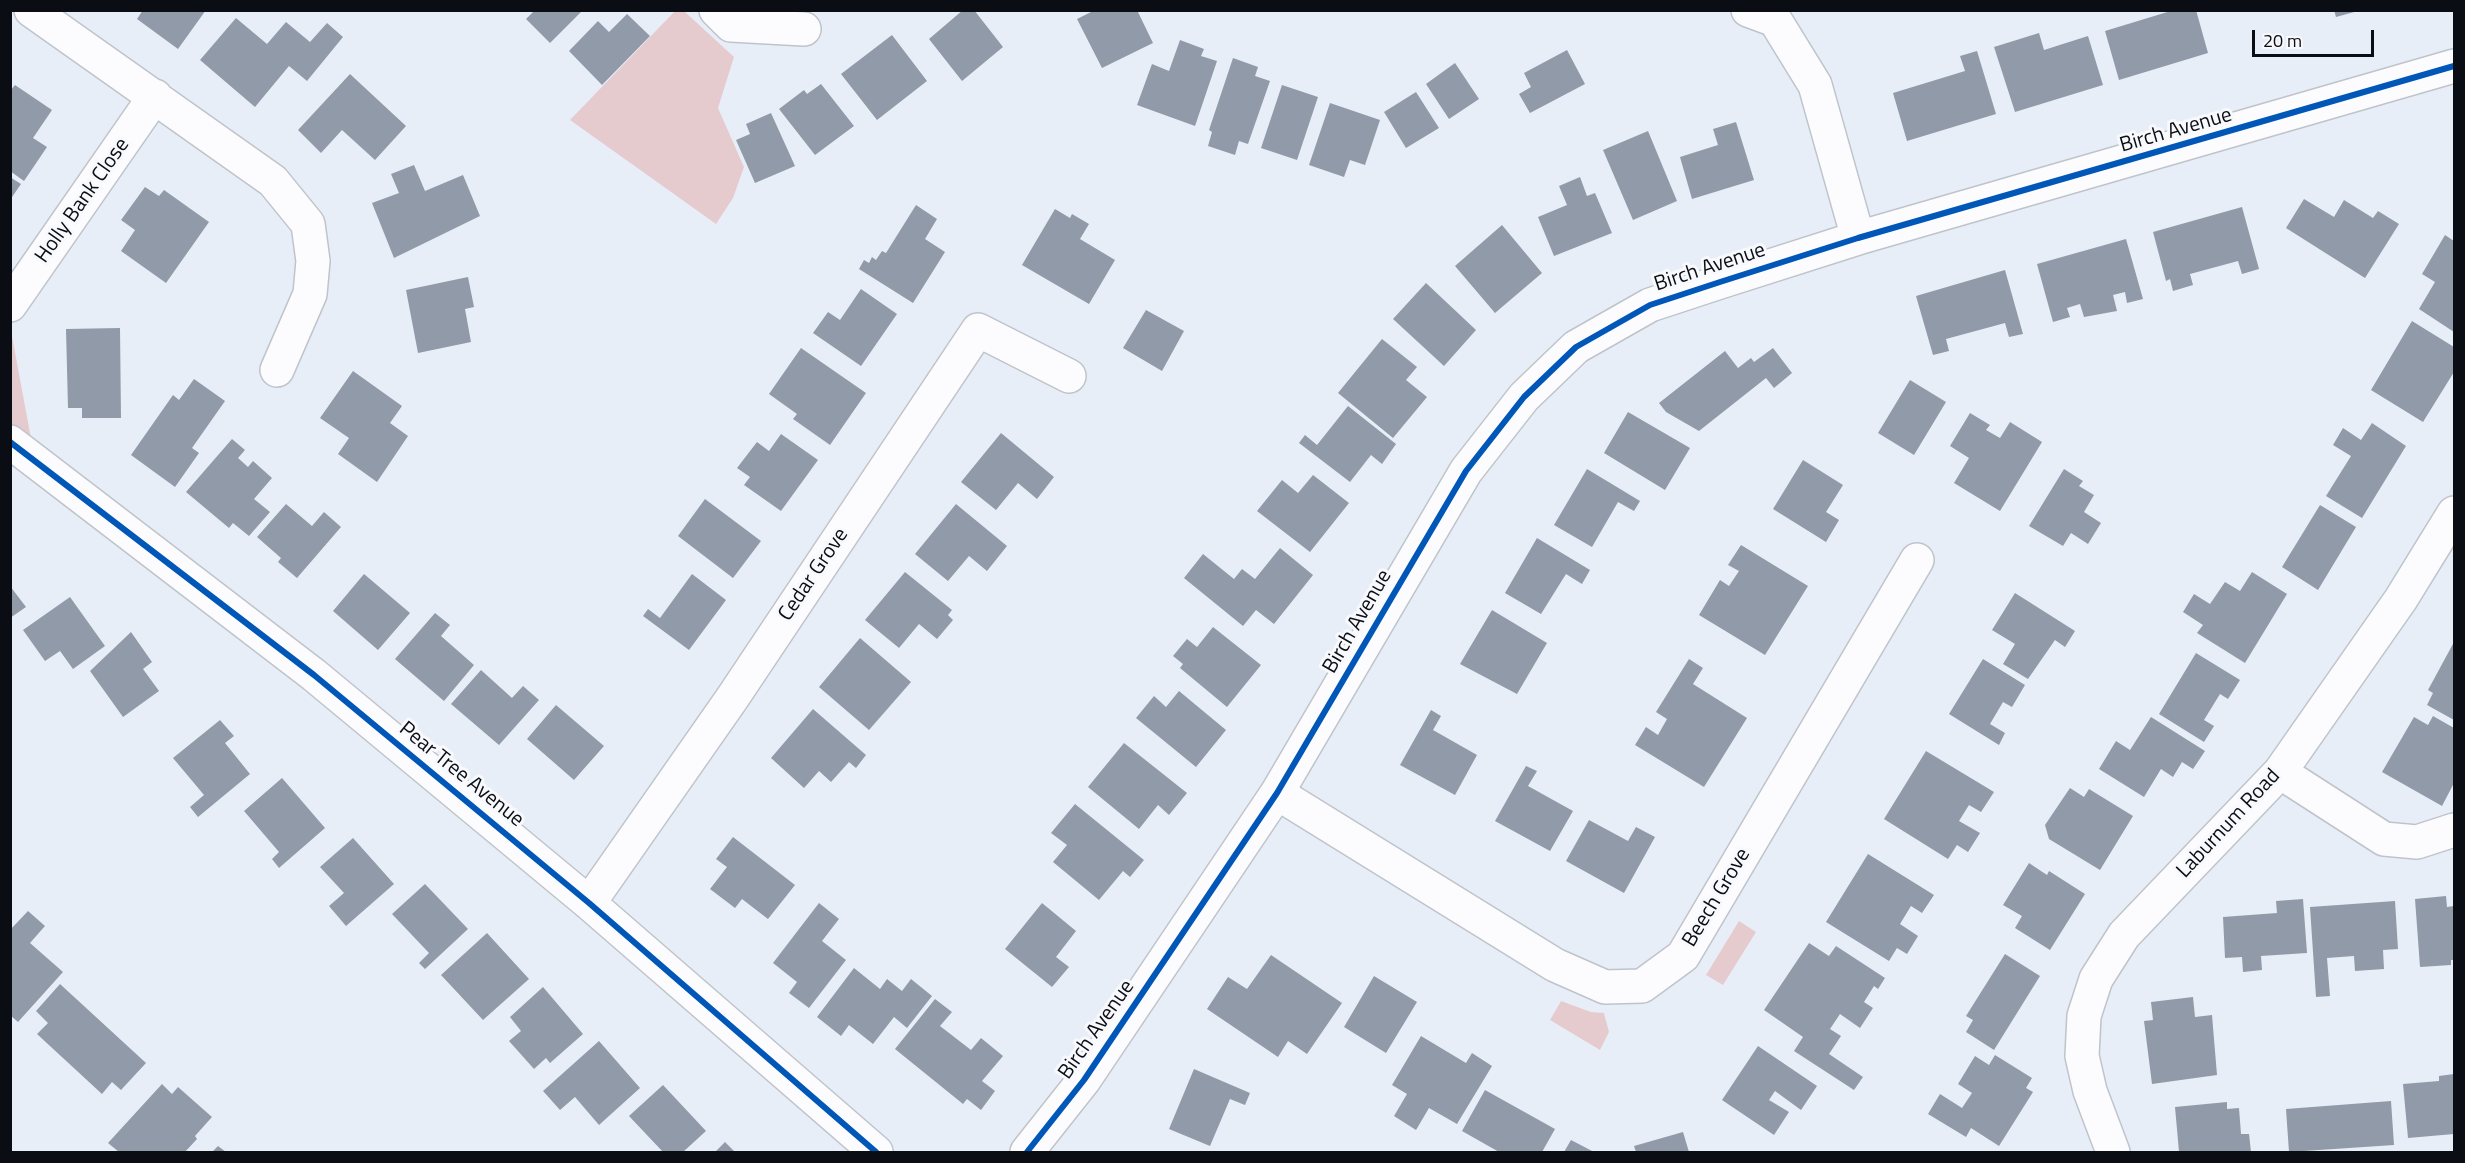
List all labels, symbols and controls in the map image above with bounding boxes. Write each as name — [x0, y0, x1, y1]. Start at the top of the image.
scale bar — [2255, 18, 2376, 56]
text: 20 m — [2263, 27, 2302, 54]
street label: Birch Avenue — [2117, 103, 2235, 159]
street label: Holly Bank Close — [31, 134, 135, 268]
street label: Birch Avenue — [1651, 238, 1769, 298]
street label: Cedar Grove — [774, 524, 854, 626]
street label: Birch Avenue — [1318, 566, 1398, 678]
street label: Pear Tree Avenue — [394, 717, 528, 833]
street label: Laburnum Road — [2172, 764, 2286, 884]
street label: Beech Grove — [1678, 844, 1756, 952]
street label: Birch Avenue — [1054, 976, 1140, 1084]

